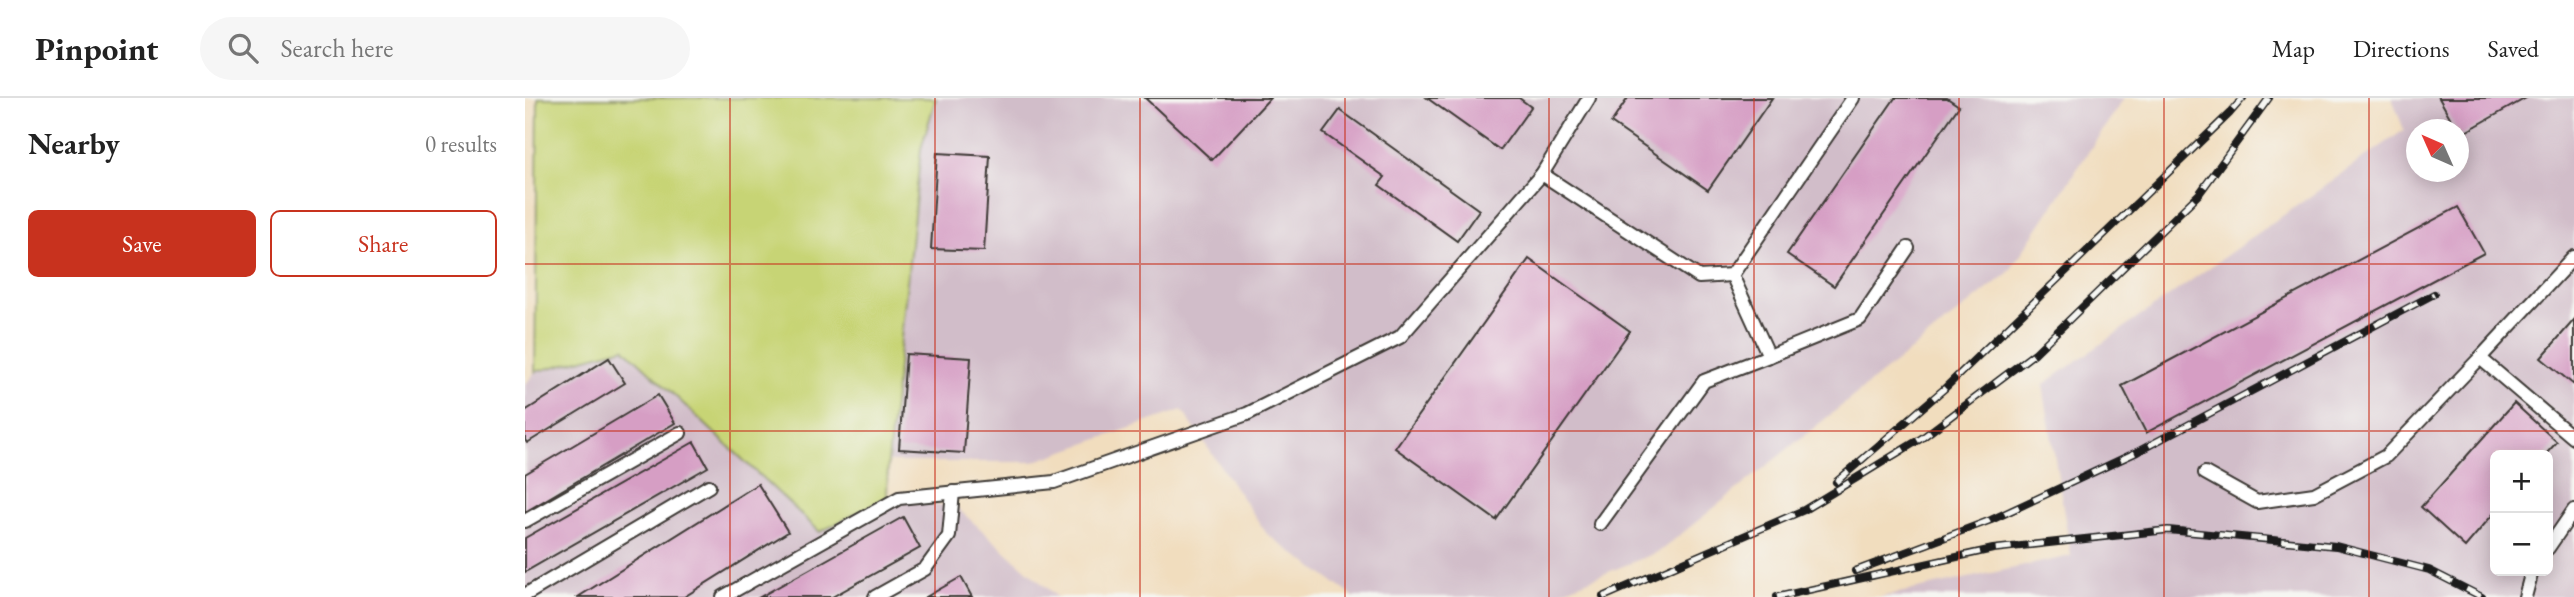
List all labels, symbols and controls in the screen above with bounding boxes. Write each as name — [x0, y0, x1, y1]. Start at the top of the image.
search box — [200, 17, 690, 80]
text: Pinpoint — [35, 27, 158, 70]
icon: search — [224, 29, 262, 67]
text: Search here — [280, 31, 393, 65]
text: Map — [2272, 33, 2315, 64]
text: Directions — [2353, 33, 2450, 64]
text: Saved — [2488, 33, 2539, 64]
north arrow — [2406, 119, 2469, 182]
text: Nearby — [28, 124, 120, 163]
text: 0 results — [425, 129, 497, 159]
button: Save — [28, 210, 256, 277]
button: Share — [270, 210, 497, 277]
map controls — [2490, 450, 2553, 576]
button: + — [2490, 450, 2553, 513]
button: − — [2490, 513, 2553, 576]

